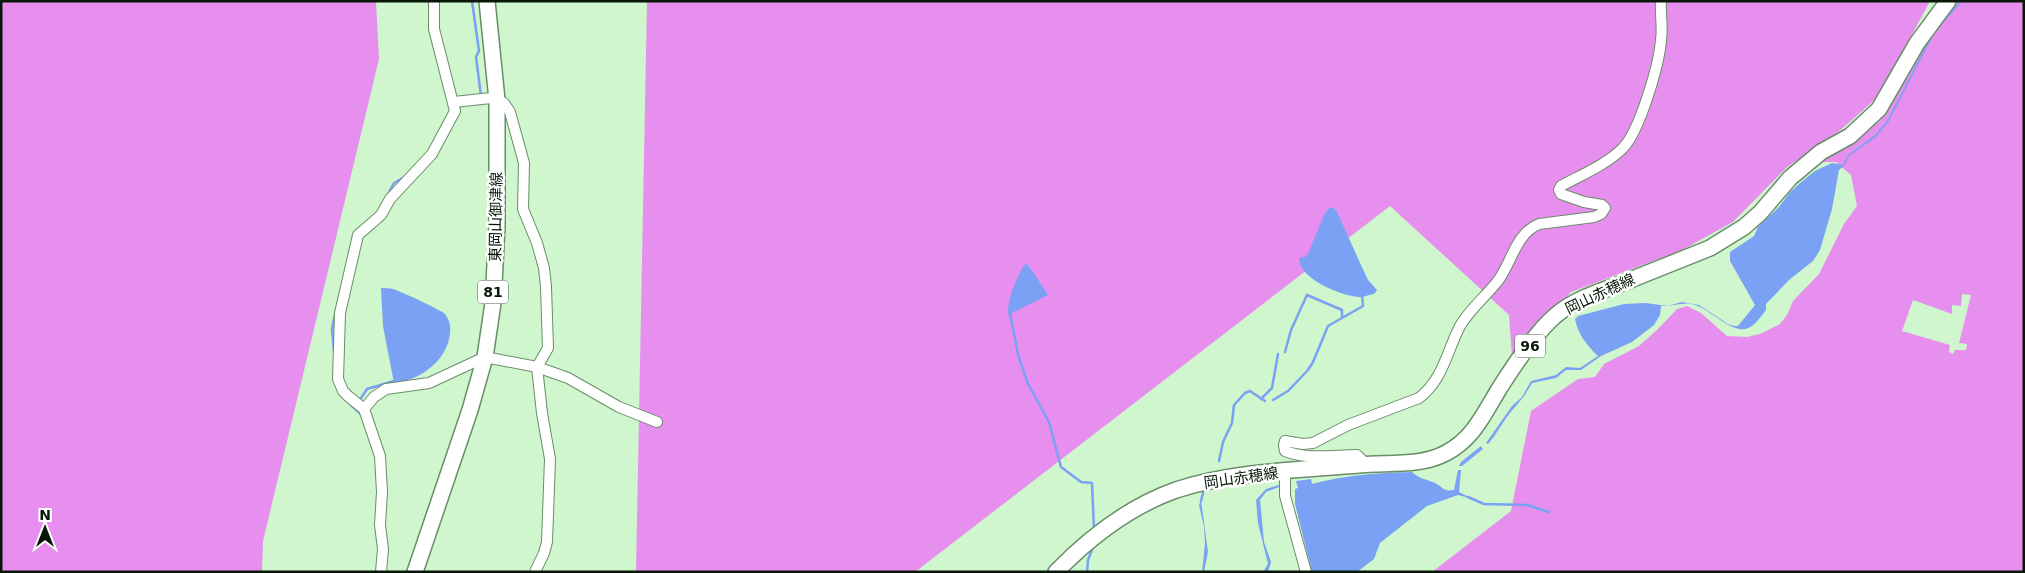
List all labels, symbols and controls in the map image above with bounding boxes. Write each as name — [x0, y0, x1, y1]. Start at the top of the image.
street label: 東岡山御津線 — [486, 172, 506, 262]
street label: 岡山赤穂線 — [1562, 270, 1638, 318]
road number: 81 — [478, 280, 508, 304]
road number: 96 — [1515, 334, 1545, 358]
street label: 岡山赤穂線 — [1203, 464, 1279, 492]
north arrow — [20, 503, 70, 553]
text: N — [39, 507, 51, 523]

